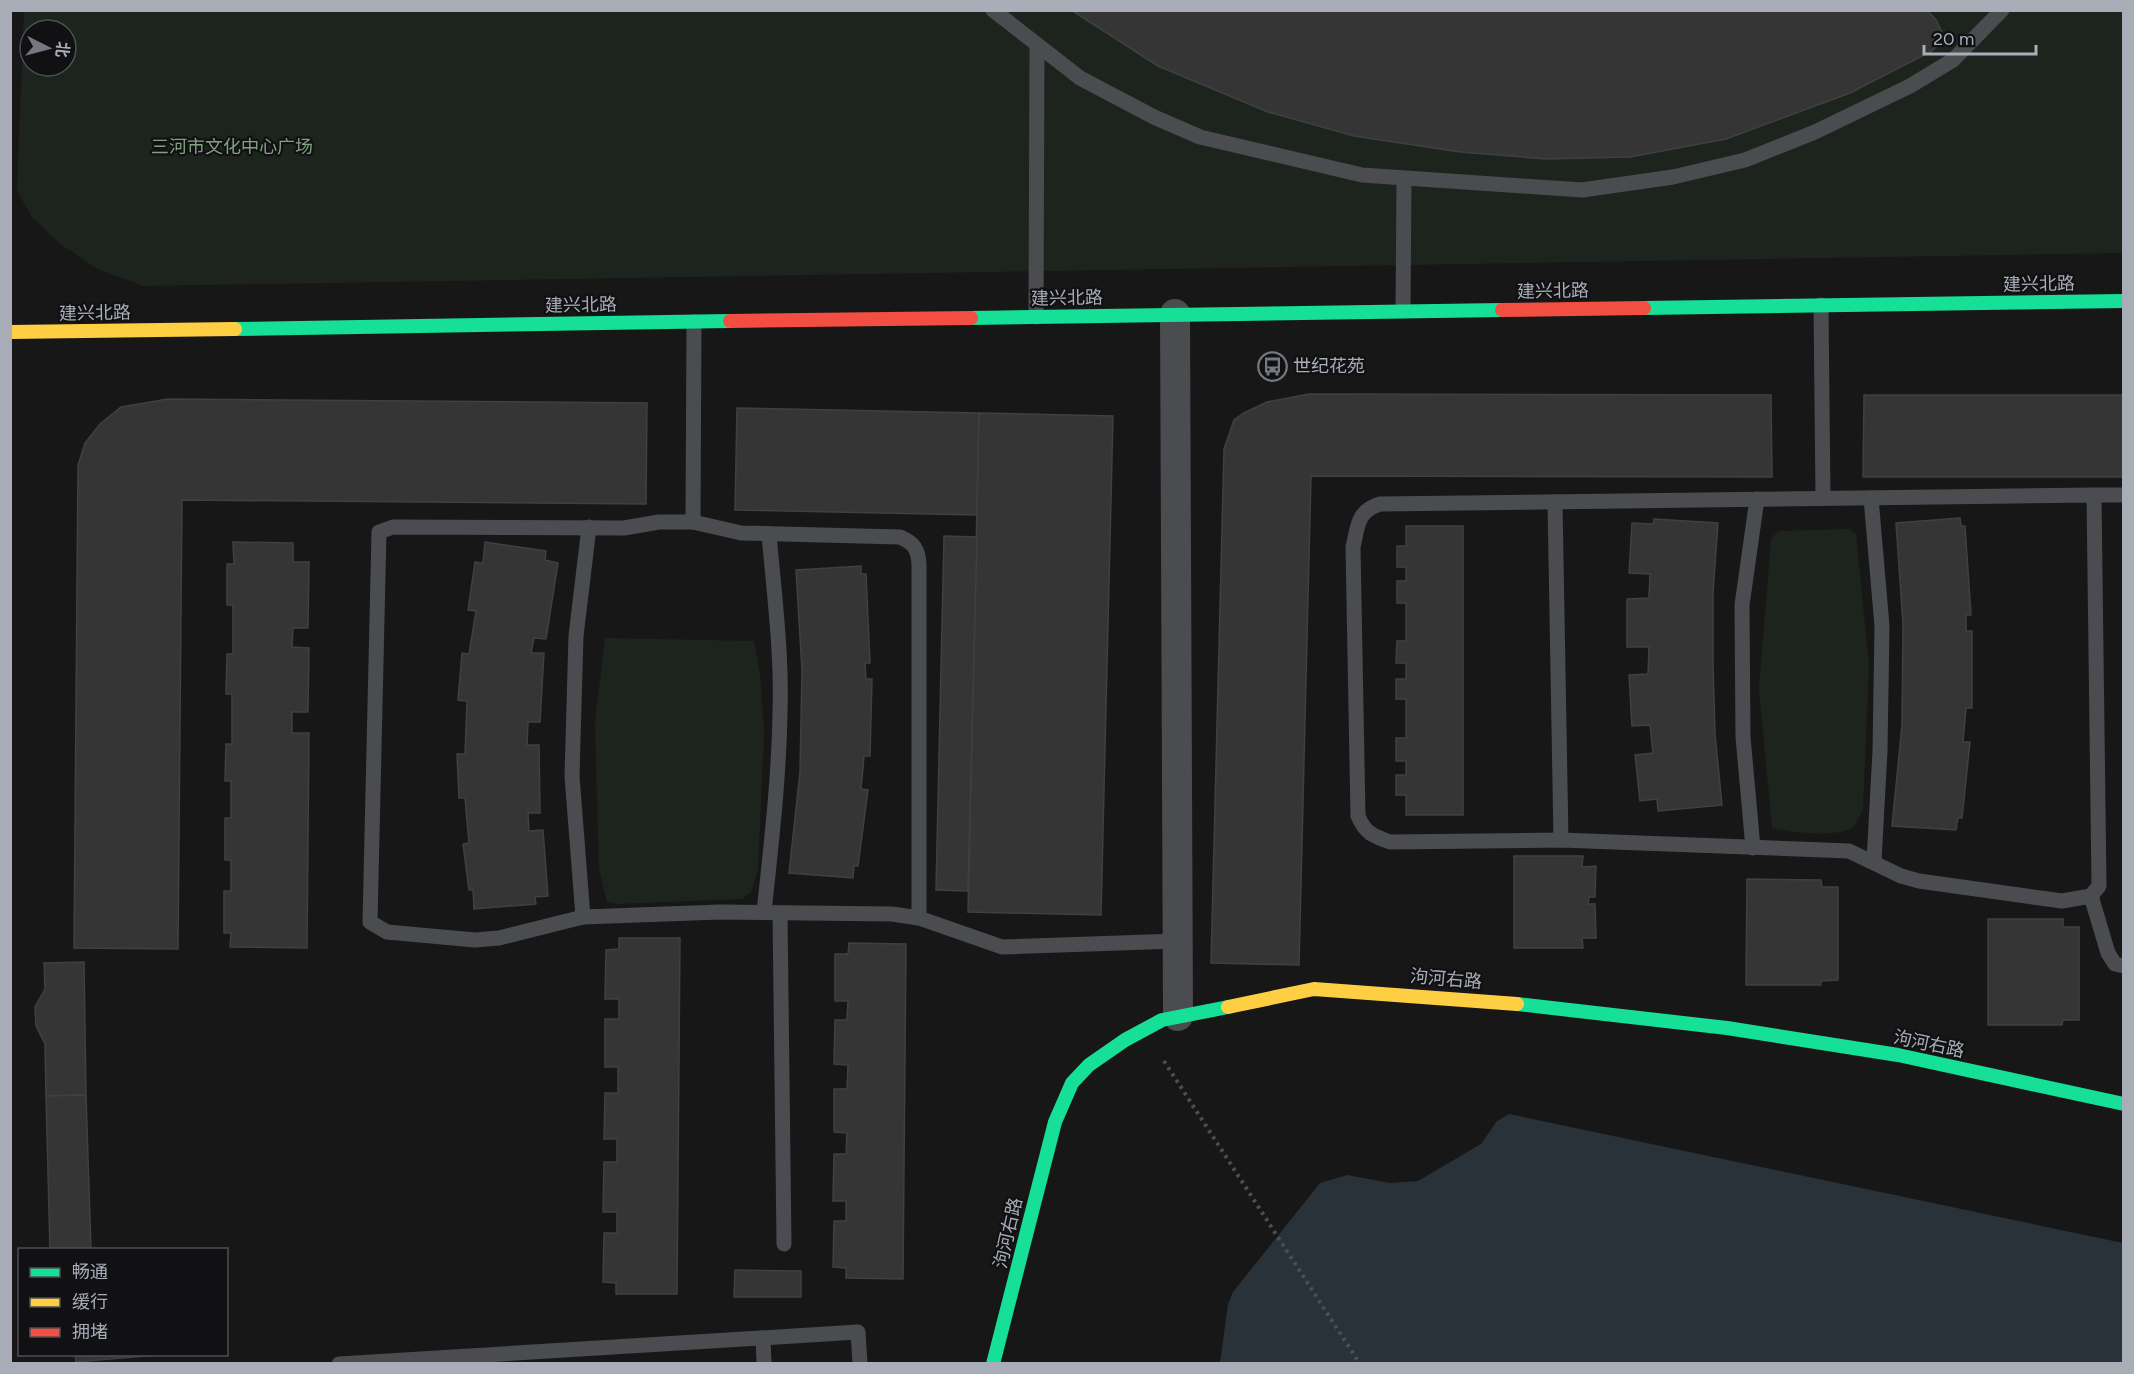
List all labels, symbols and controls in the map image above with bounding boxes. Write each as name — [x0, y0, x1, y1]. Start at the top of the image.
north arrow — [18, 18, 78, 78]
scale bar — [1924, 18, 2036, 56]
text: 20 m — [1933, 28, 1974, 50]
text: 北 — [52, 41, 73, 58]
park label: 三河市文化中心广场 — [151, 136, 313, 158]
street label: 建兴北路 — [2003, 272, 2075, 296]
street label: 建兴北路 — [1517, 279, 1589, 303]
street label: 建兴北路 — [1031, 286, 1103, 310]
street label: 建兴北路 — [545, 293, 617, 317]
street label: 建兴北路 — [59, 301, 131, 325]
bus stop icon: 世纪花苑 — [1256, 350, 1288, 382]
place label: 世纪花苑 — [1293, 355, 1365, 377]
street label: 泃河右路 — [1409, 965, 1483, 993]
street label: 泃河右路 — [1891, 1026, 1967, 1062]
street label: 泃河右路 — [989, 1195, 1027, 1271]
legend — [18, 1248, 228, 1356]
text: 畅通 — [72, 1261, 108, 1283]
text: 缓行 — [72, 1291, 108, 1313]
text: 拥堵 — [72, 1321, 108, 1343]

